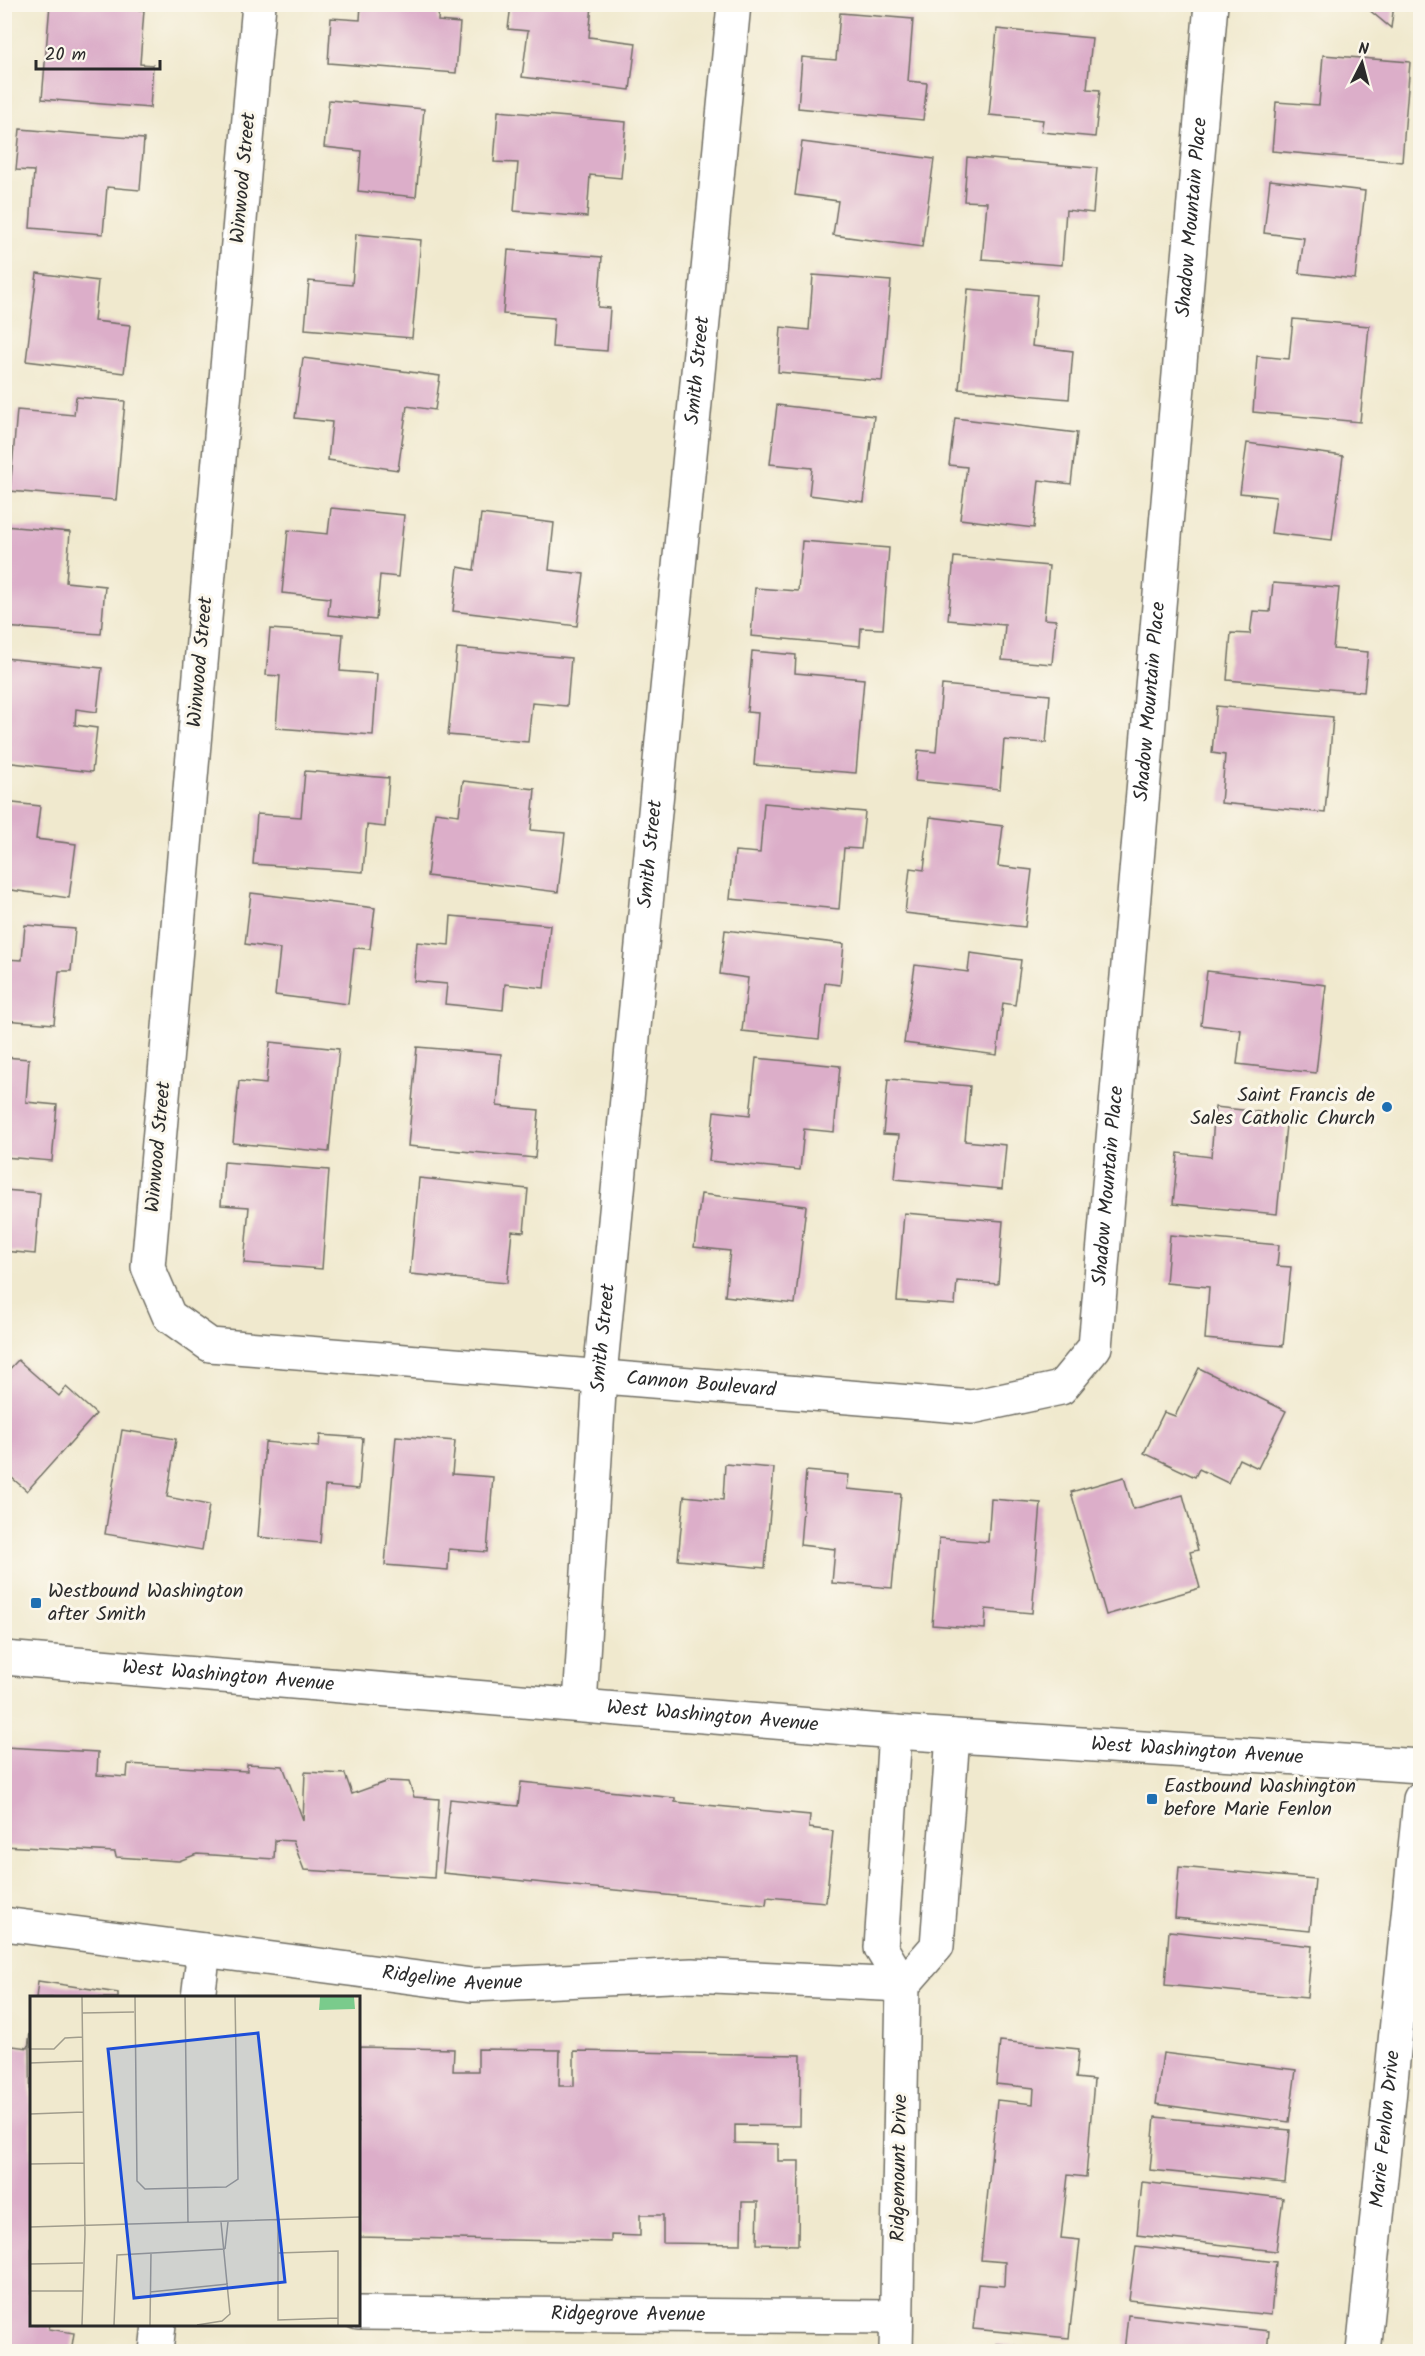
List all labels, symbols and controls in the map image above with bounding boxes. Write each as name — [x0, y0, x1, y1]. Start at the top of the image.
scale bar — [36, 33, 160, 71]
north arrow — [1332, 33, 1392, 93]
text: N — [1357, 37, 1370, 63]
text: 20 m — [45, 41, 86, 70]
street label: Winwood Street — [222, 111, 266, 245]
street label: Shadow Mountain Place — [1168, 116, 1217, 318]
street label: Smith Street — [677, 315, 719, 426]
street label: Winwood Street — [179, 595, 223, 729]
street label: Shadow Mountain Place — [1126, 601, 1175, 803]
street label: Smith Street — [630, 798, 672, 910]
street label: Winwood Street — [137, 1080, 181, 1214]
place label: Saint Francis de Sales Catholic Church — [1191, 1080, 1375, 1135]
street label: Shadow Mountain Place — [1084, 1085, 1133, 1287]
marker: Saint Francis de Sales Catholic Church — [1380, 1100, 1394, 1114]
street label: Smith Street — [583, 1282, 625, 1393]
street label: Cannon Boulevard — [625, 1363, 778, 1407]
place label: Westbound Washington after Smith — [48, 1576, 243, 1631]
marker: Westbound Washington after Smith — [29, 1596, 43, 1610]
street label: West Washington Avenue — [121, 1652, 335, 1701]
street label: West Washington Avenue — [605, 1692, 820, 1742]
street label: West Washington Avenue — [1090, 1729, 1304, 1774]
place label: Eastbound Washington before Marie Fenlon — [1164, 1771, 1356, 1826]
marker: Eastbound Washington before Marie Fenlon — [1145, 1792, 1159, 1806]
street label: Ridgeline Avenue — [380, 1957, 523, 2001]
inset map — [30, 1996, 360, 2326]
street label: Marie Fenlon Drive — [1362, 2049, 1410, 2209]
street label: Ridgemount Drive — [883, 2094, 917, 2242]
street label: Ridgegrove Avenue — [551, 2298, 705, 2332]

